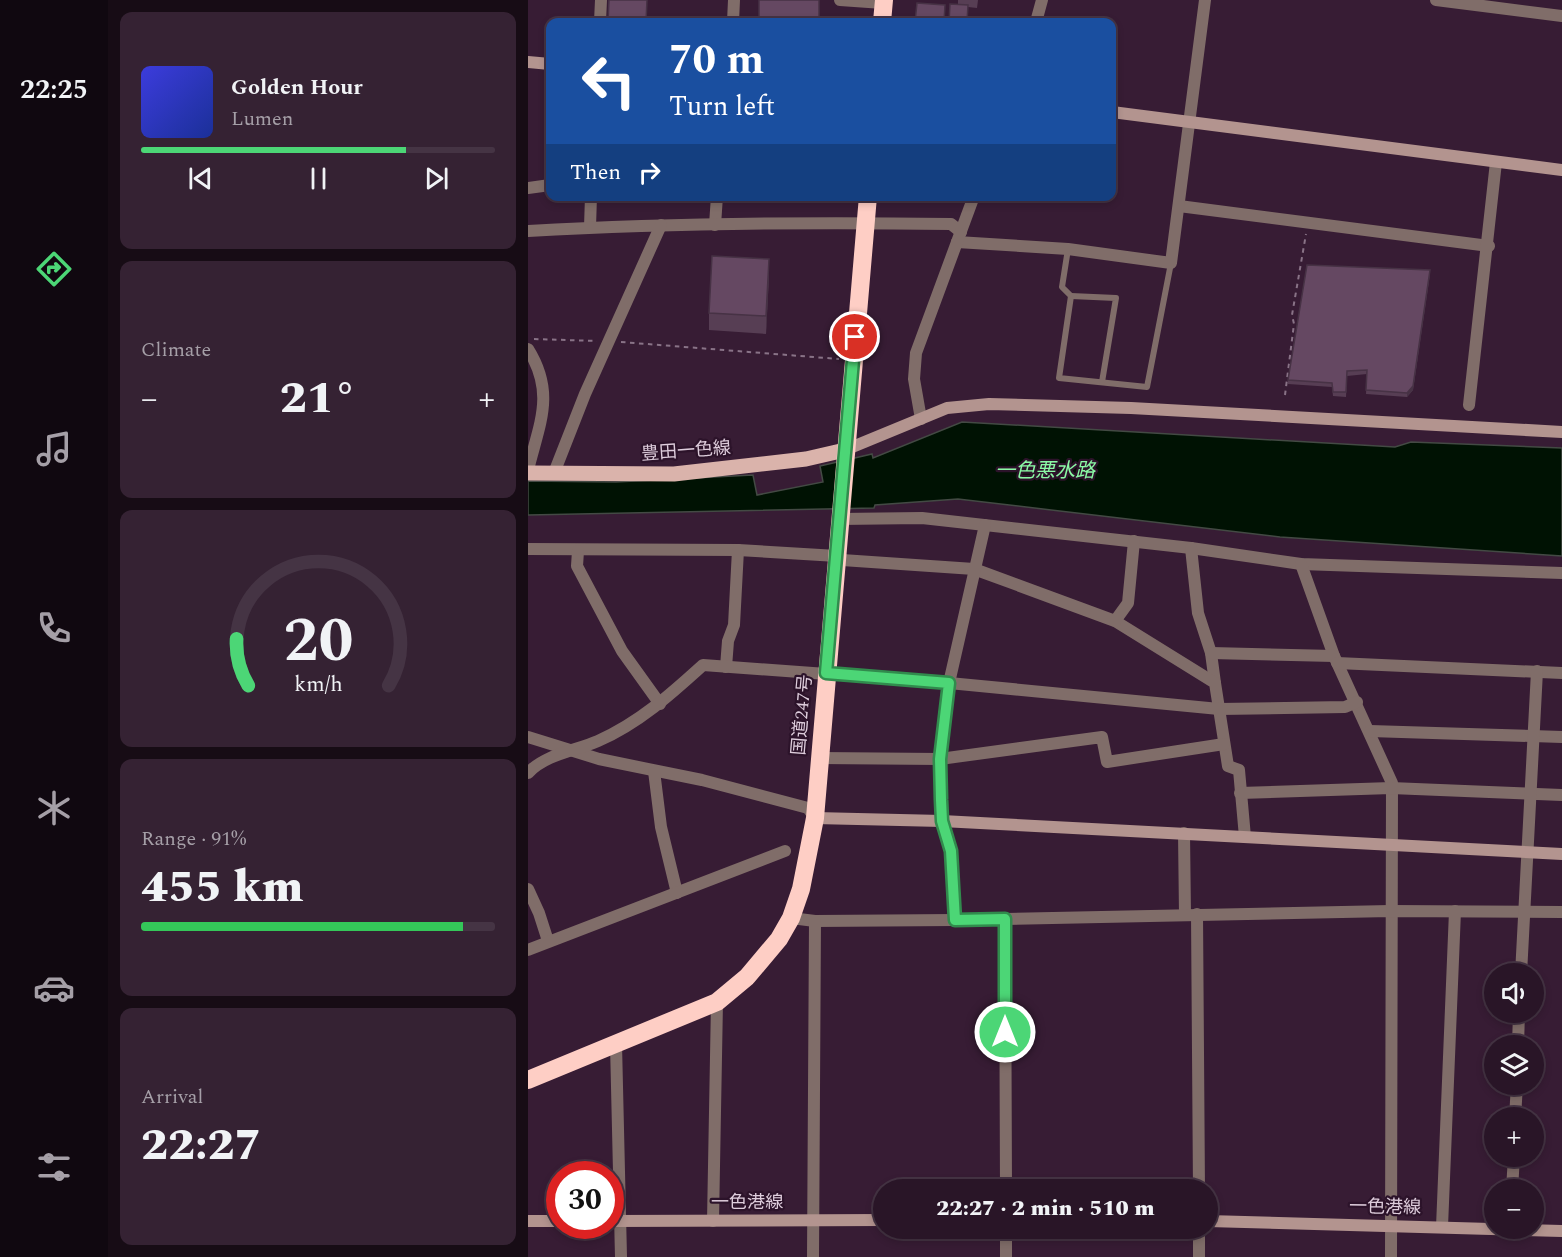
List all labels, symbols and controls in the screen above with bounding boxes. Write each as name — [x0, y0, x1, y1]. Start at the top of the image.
text: 70 m — [669, 29, 764, 92]
icon: left — [570, 42, 648, 120]
text: 22:25 — [20, 69, 88, 111]
text: Golden Hour — [231, 71, 363, 104]
text: Turn left — [669, 86, 775, 128]
text: Lumen — [231, 104, 293, 134]
text: Then — [570, 156, 621, 189]
icon: right — [633, 156, 666, 189]
icon: previous — [184, 162, 217, 195]
icon: pause — [302, 162, 335, 195]
icon: next — [420, 162, 453, 195]
icon: directions — [33, 248, 75, 290]
pin — [829, 311, 880, 362]
icon: arrive — [838, 320, 871, 353]
text: Climate — [141, 335, 211, 365]
text: 21° — [280, 364, 356, 433]
text: − — [141, 374, 158, 424]
text: + — [478, 374, 495, 424]
icon: music — [33, 428, 75, 470]
street label: 豊田一色線 — [640, 434, 732, 468]
water label: 一色悪水路 — [995, 456, 1097, 486]
text: 20 — [283, 594, 353, 689]
icon: phone — [33, 607, 75, 649]
text: km/h — [294, 668, 342, 701]
street label: 国道247号 — [785, 673, 819, 757]
icon: climate — [33, 787, 75, 829]
text: Range · 91% — [141, 824, 246, 854]
text: 455 km — [141, 853, 303, 922]
map controls — [1484, 963, 1544, 1239]
button: sound — [1484, 963, 1544, 1023]
icon: car — [33, 967, 75, 1009]
position arrow — [973, 1000, 1037, 1064]
button: layers — [1484, 1035, 1544, 1095]
text: Arrival — [141, 1082, 203, 1112]
button: + — [1484, 1107, 1544, 1167]
text: 22:27 — [141, 1111, 262, 1180]
icon: filters — [33, 1146, 75, 1188]
speed limit sign: 30 — [546, 1161, 624, 1239]
button: − — [1484, 1179, 1544, 1239]
street label: 一色港線 — [711, 1189, 783, 1216]
text: 22:27 · 2 min · 510 m — [936, 1192, 1155, 1225]
street label: 一色港線 — [1349, 1193, 1421, 1221]

